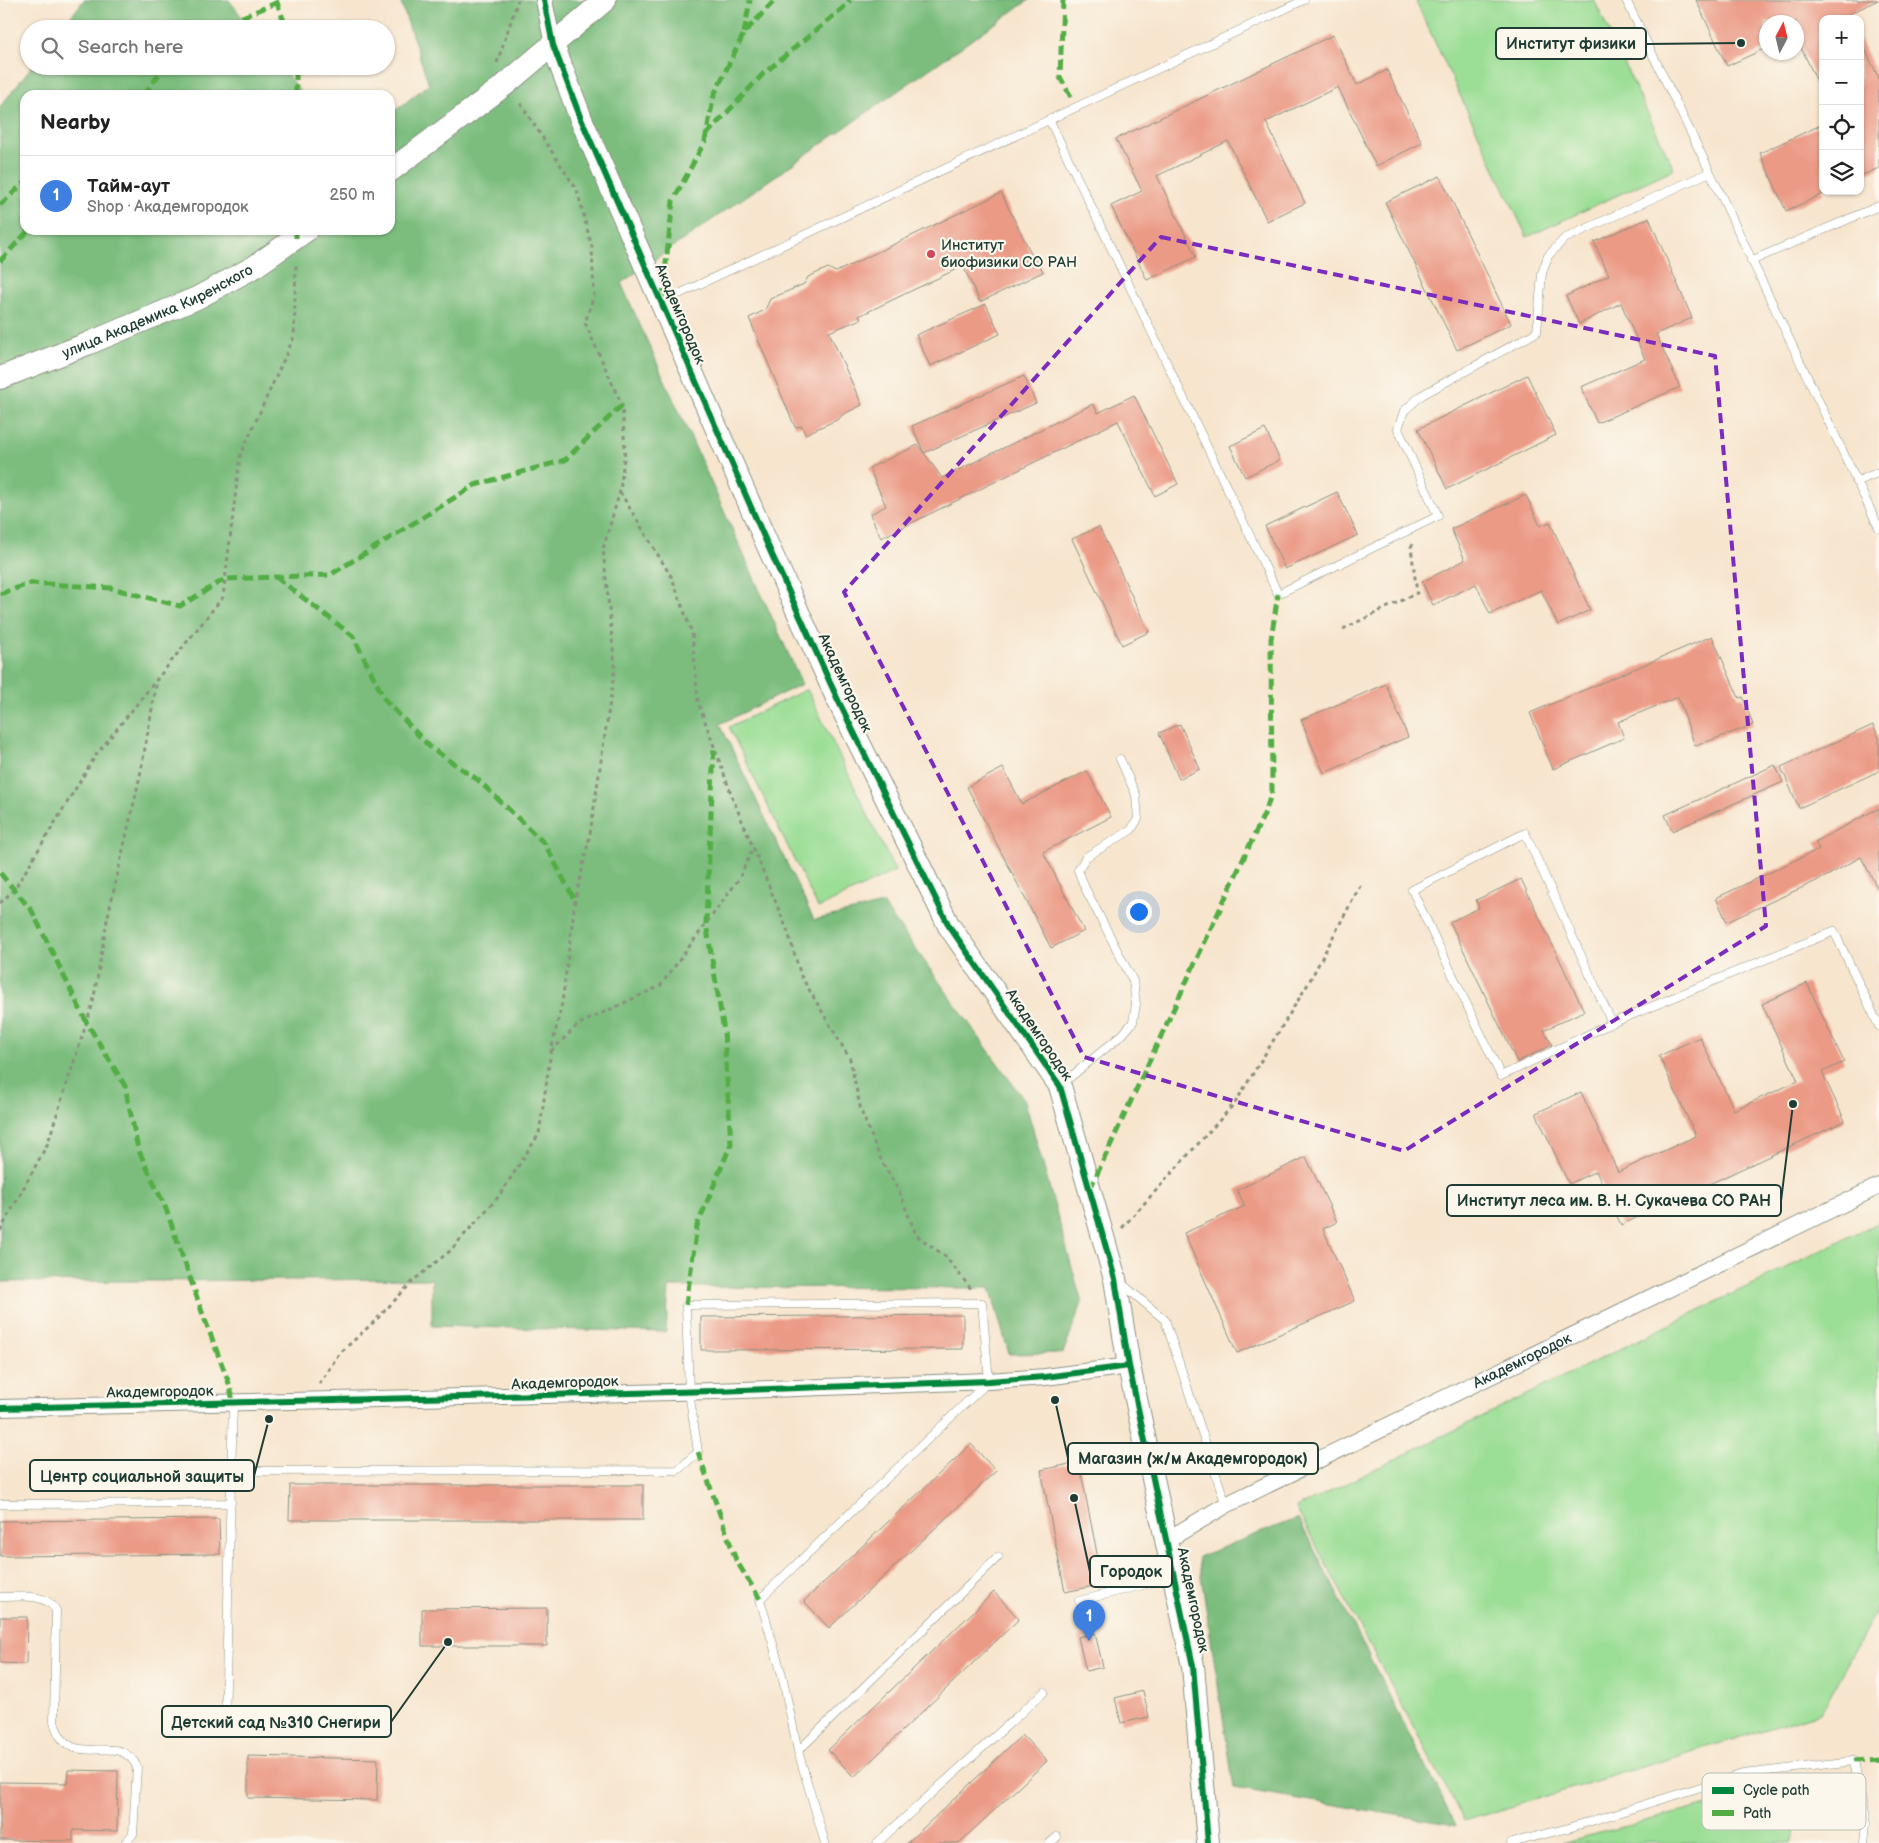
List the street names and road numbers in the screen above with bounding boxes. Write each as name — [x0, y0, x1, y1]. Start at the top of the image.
street label: улица Академика Киренского — [59, 260, 256, 362]
street label: Академгородок — [650, 260, 710, 367]
street label: Академгородок — [813, 630, 876, 736]
street label: Академгородок — [1001, 984, 1077, 1085]
street label: Академгородок — [1469, 1328, 1574, 1393]
street label: Академгородок — [510, 1372, 619, 1394]
street label: Академгородок — [105, 1382, 214, 1402]
street label: Академгородок — [1172, 1545, 1213, 1654]

